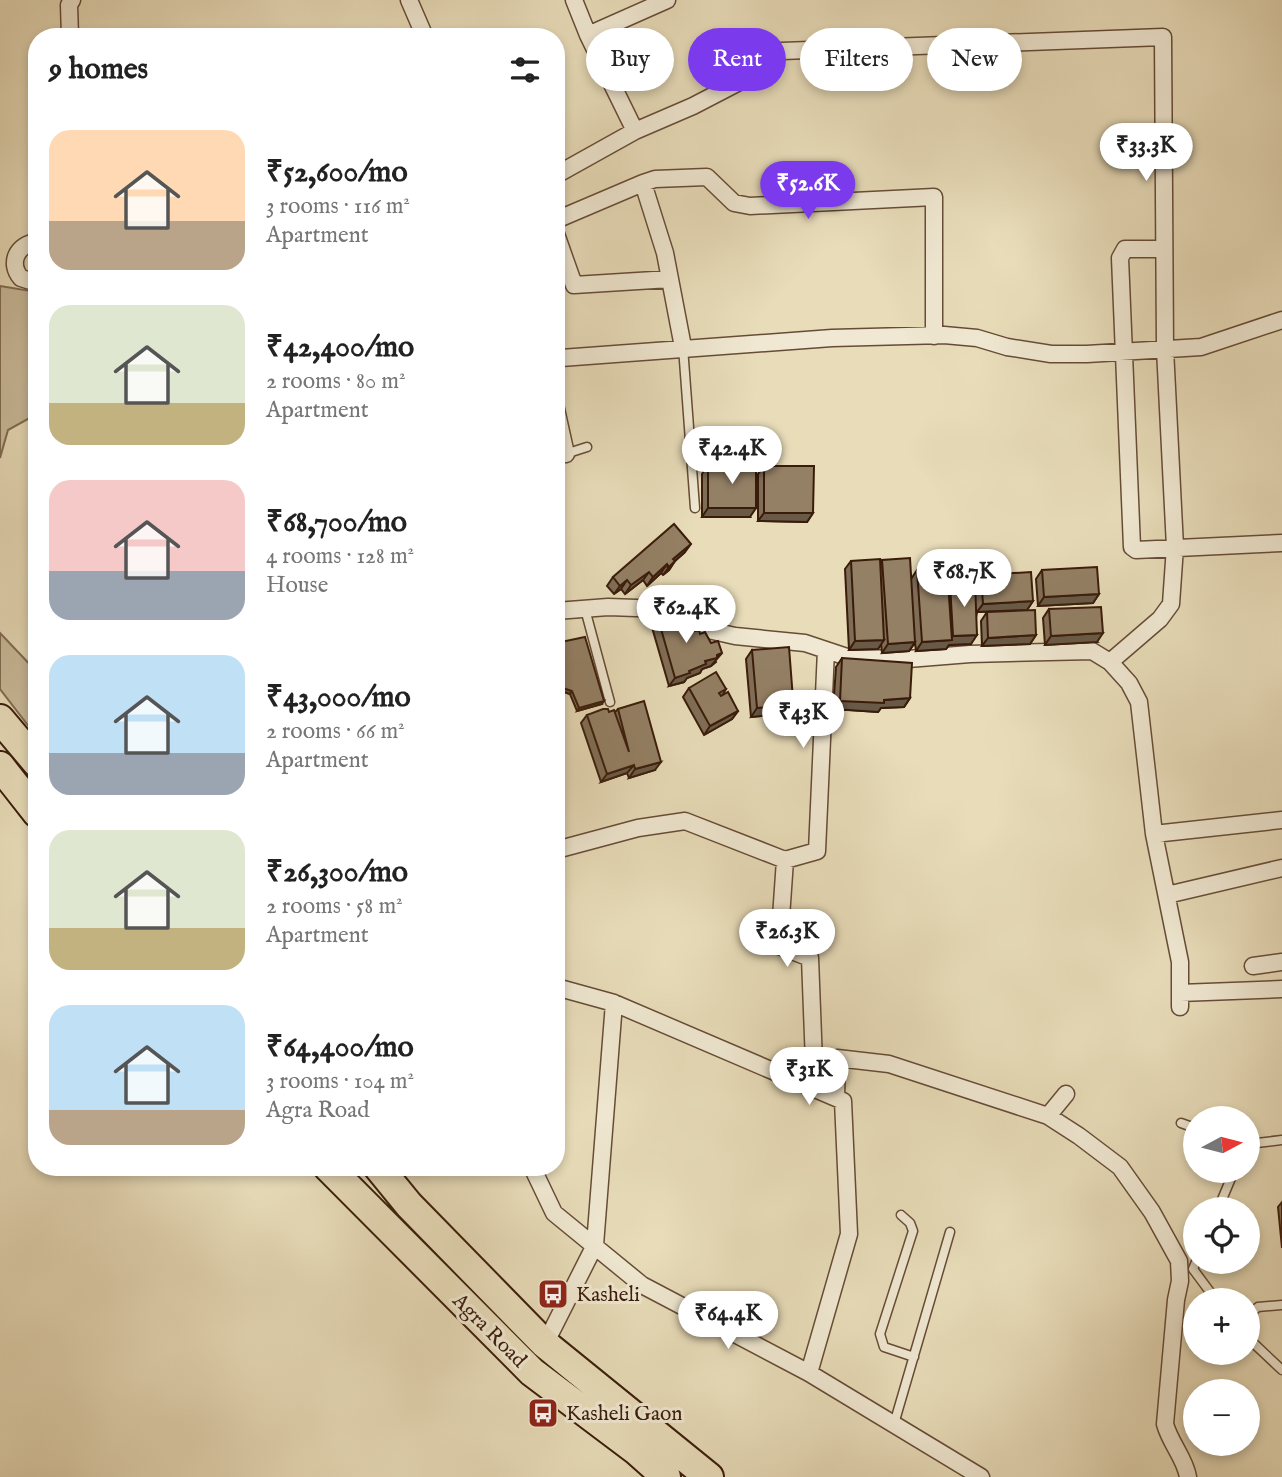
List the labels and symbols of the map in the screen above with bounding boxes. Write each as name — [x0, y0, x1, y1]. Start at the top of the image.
pin: ₹33.3K — [1089, 124, 1203, 183]
pin: ₹52.6K — [751, 162, 865, 221]
pin: ₹42.4K — [675, 426, 789, 486]
pin: ₹68.7K — [907, 550, 1021, 609]
pin: ₹62.4K — [629, 586, 743, 645]
pin: ₹43K — [762, 690, 844, 750]
pin: ₹26.3K — [730, 909, 844, 969]
pin: ₹31K — [768, 1048, 850, 1107]
north arrow — [1183, 1106, 1260, 1183]
bus stop icon: Kasheli — [536, 1277, 570, 1311]
place label: Kasheli — [576, 1282, 640, 1309]
street label: Agra Road — [445, 1287, 532, 1375]
pin: ₹64.4K — [671, 1292, 785, 1351]
bus stop icon: Kasheli Gaon — [526, 1396, 560, 1430]
place label: Kasheli Gaon — [566, 1401, 683, 1428]

